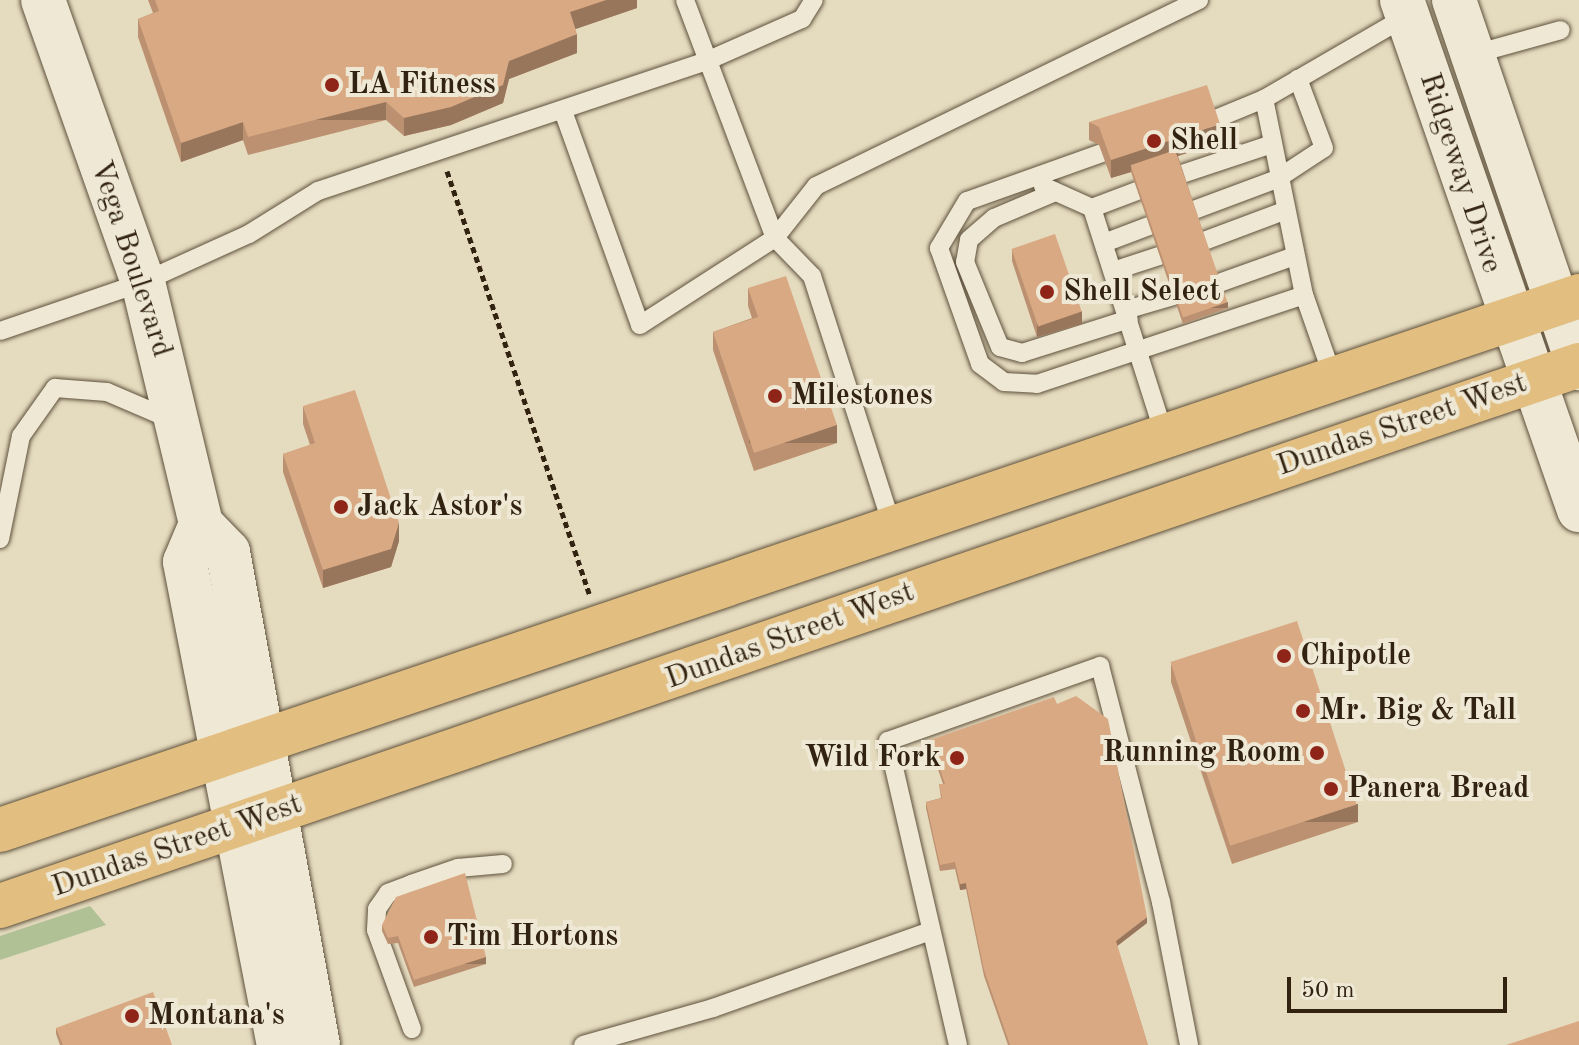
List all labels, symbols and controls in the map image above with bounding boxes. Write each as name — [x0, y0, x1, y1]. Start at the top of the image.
place label: LA Fitness — [348, 67, 496, 103]
street label: Ridgeway Drive — [1411, 68, 1509, 278]
marker: LA Fitness — [323, 76, 341, 94]
place label: Shell — [1170, 123, 1238, 159]
marker: Shell — [1145, 132, 1163, 150]
street label: Vega Boulevard — [82, 156, 180, 362]
place label: Shell Select — [1063, 274, 1221, 310]
marker: Shell Select — [1038, 283, 1056, 301]
street label: Dundas Street West — [1272, 365, 1532, 485]
place label: Milestones — [791, 378, 933, 414]
marker: Milestones — [766, 387, 784, 405]
place label: Jack Astor's — [357, 489, 522, 525]
marker: Jack Astor's — [332, 498, 350, 516]
street label: Dundas Street West — [661, 574, 919, 698]
place label: Chipotle — [1300, 638, 1411, 674]
marker: Chipotle — [1275, 647, 1293, 665]
place label: Mr. Big & Tall — [1319, 693, 1516, 729]
marker: Mr. Big & Tall — [1294, 702, 1312, 720]
place label: Running Room — [1103, 735, 1301, 771]
place label: Wild Fork — [804, 740, 941, 776]
marker: Running Room — [1308, 744, 1326, 762]
marker: Wild Fork — [948, 749, 966, 767]
place label: Panera Bread — [1347, 771, 1529, 807]
marker: Panera Bread — [1322, 780, 1340, 798]
street label: Dundas Street West — [47, 786, 307, 906]
place label: Tim Hortons — [447, 919, 618, 955]
marker: Tim Hortons — [422, 928, 440, 946]
scale bar — [1291, 961, 1511, 1011]
text: 50 m — [1301, 979, 1355, 1003]
place label: Montana's — [148, 998, 285, 1034]
marker: Montana's — [123, 1007, 141, 1025]

